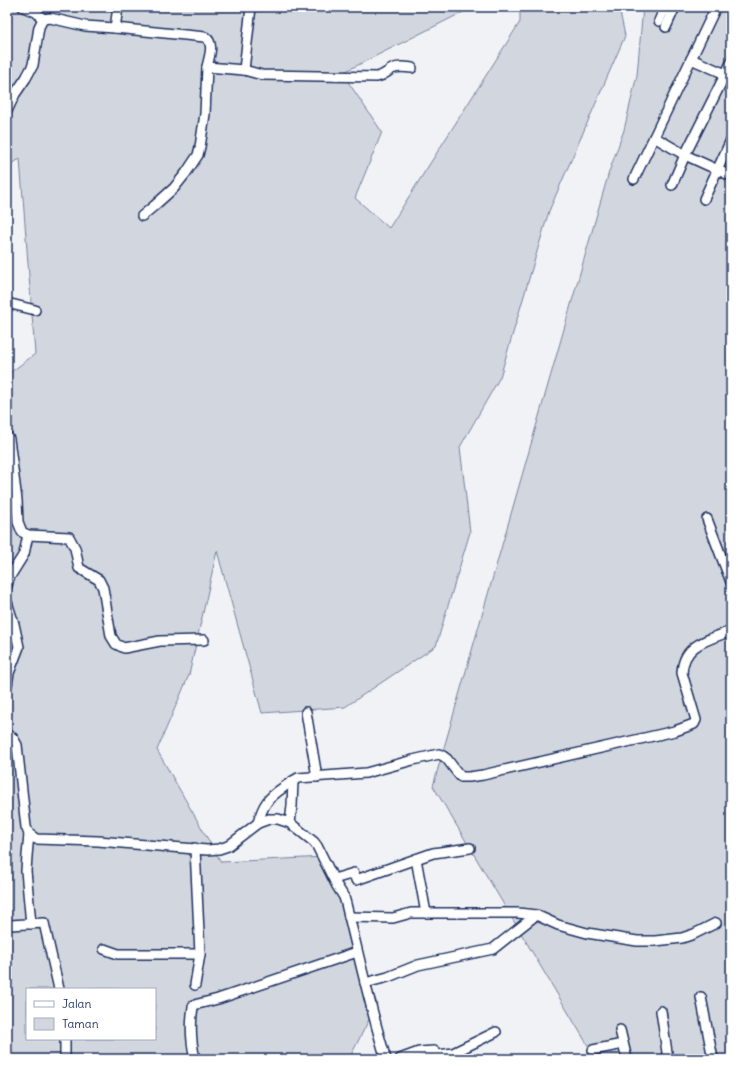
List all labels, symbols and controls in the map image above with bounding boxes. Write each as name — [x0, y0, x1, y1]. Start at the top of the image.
legend — [26, 988, 156, 1040]
text: Jalan — [62, 996, 91, 1011]
text: Taman — [62, 1016, 99, 1031]

